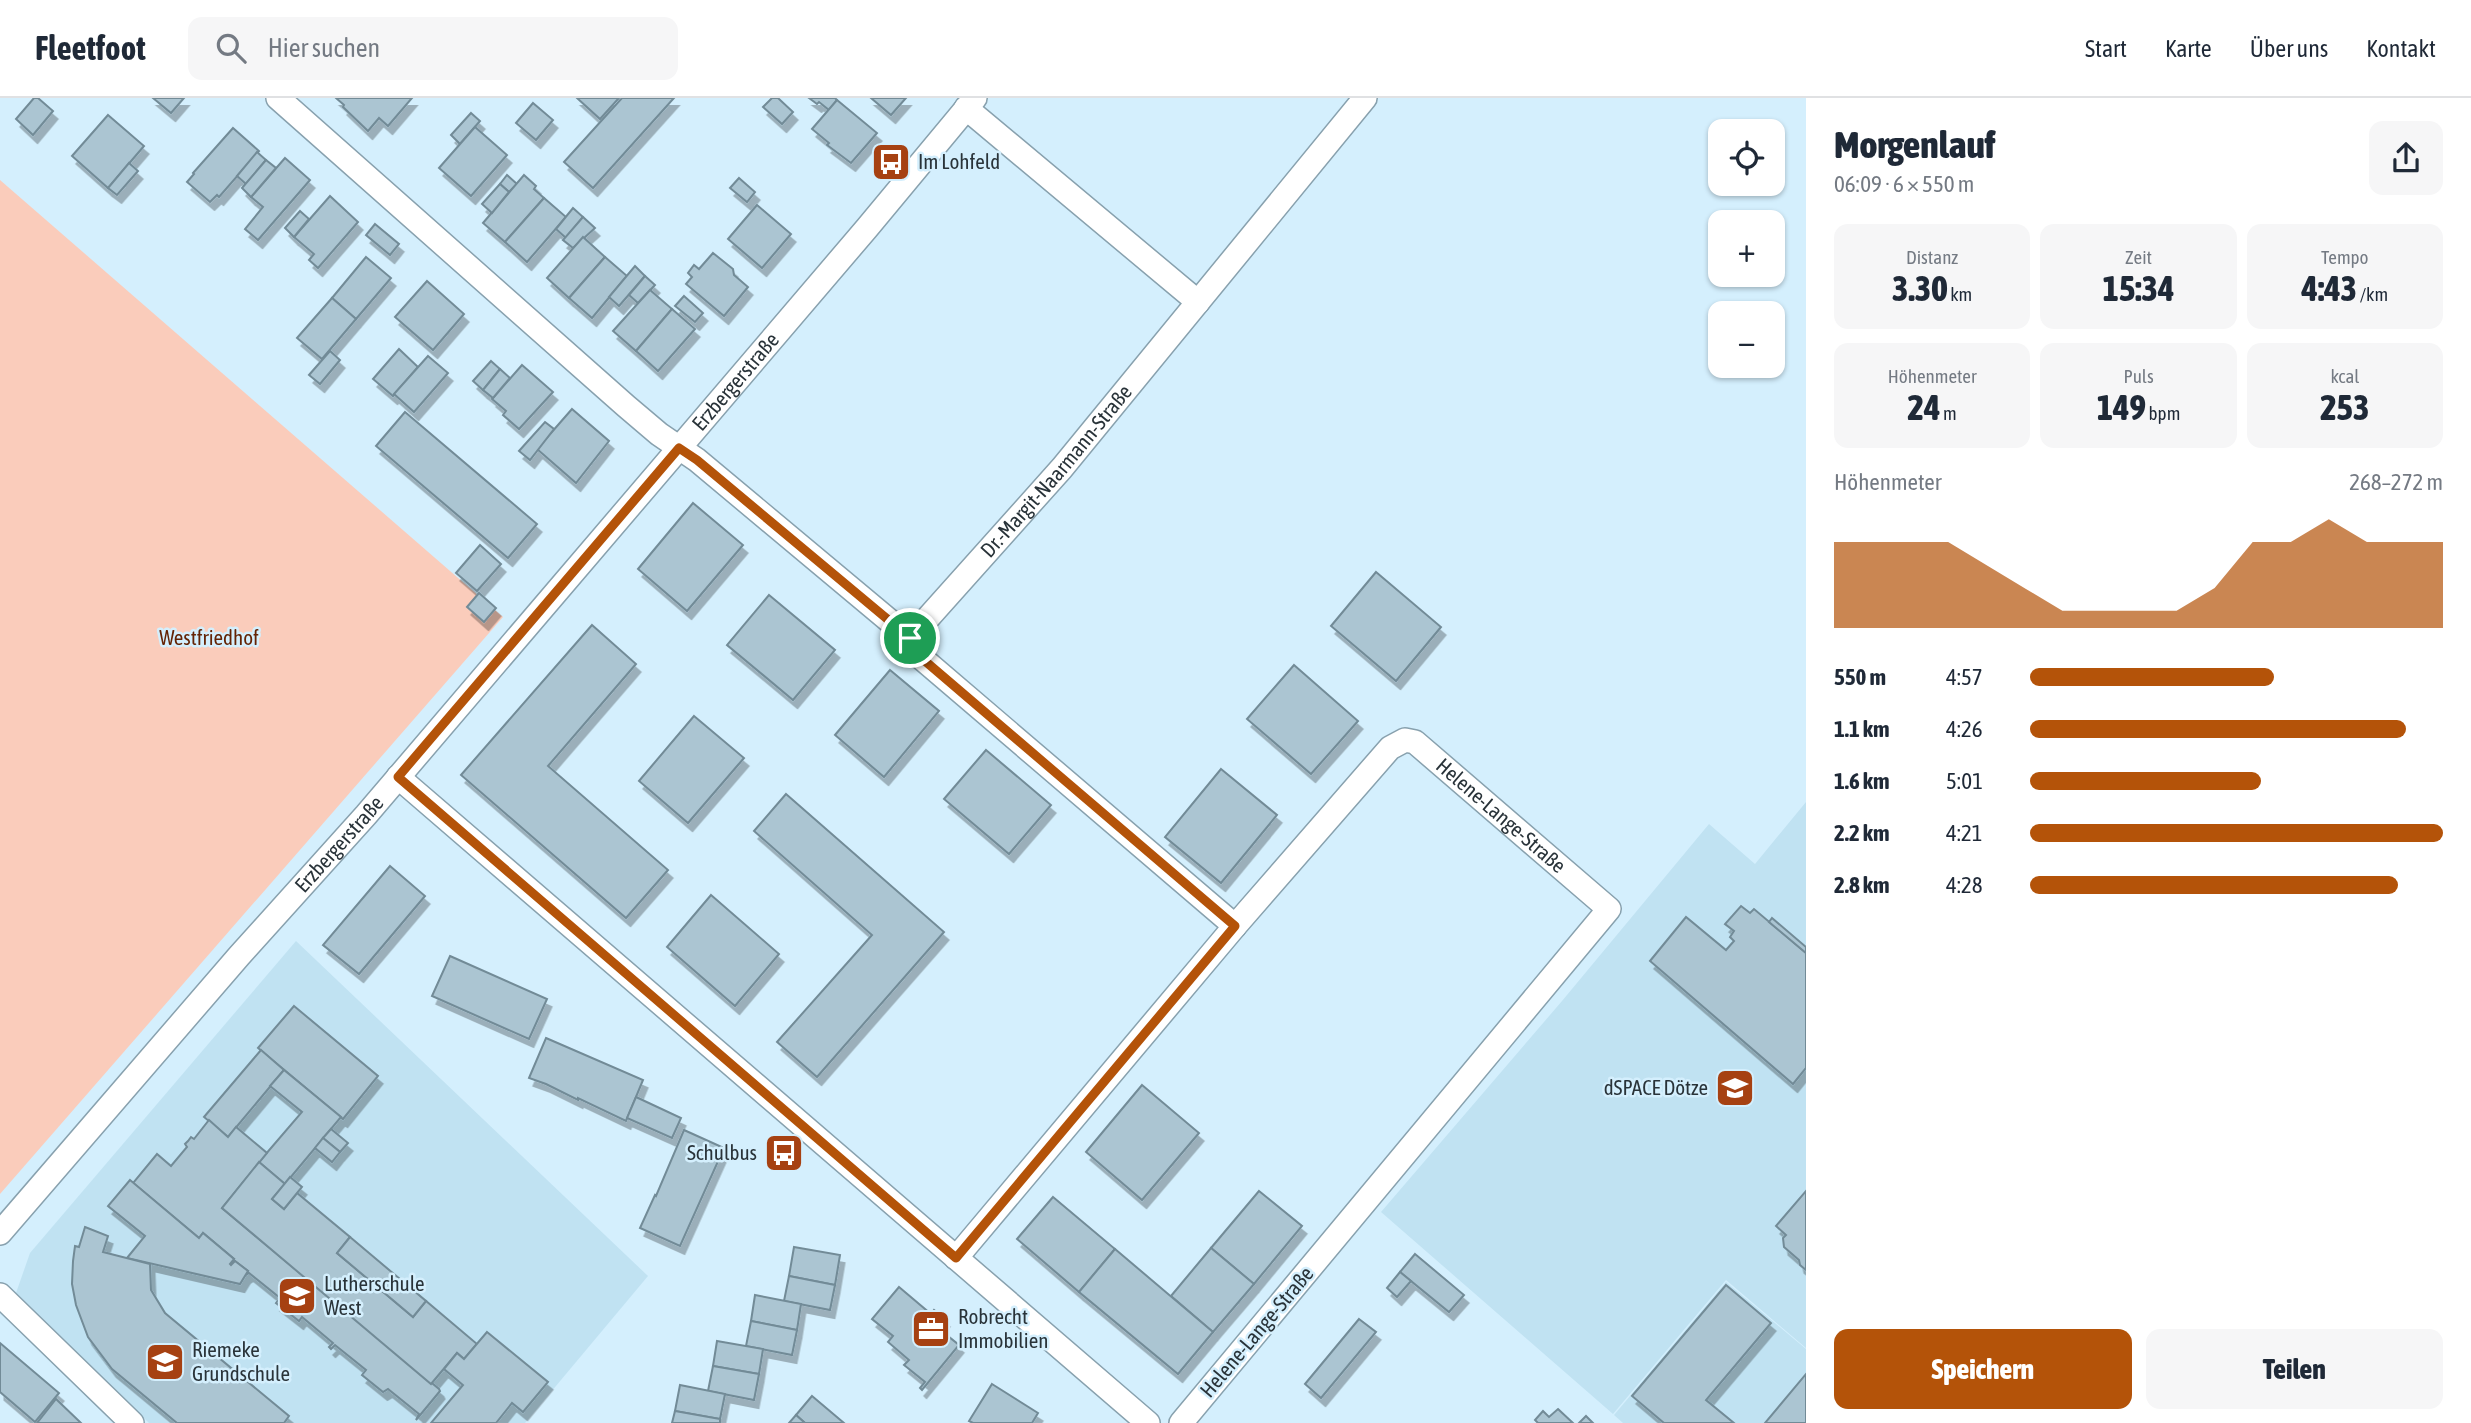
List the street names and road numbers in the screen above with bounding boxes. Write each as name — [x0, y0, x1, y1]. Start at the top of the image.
street label: Erzbergerstraße — [687, 328, 783, 435]
street label: Dr.-Margit-Naarmann-Straße — [975, 380, 1136, 562]
street label: Helene-Lange-Straße — [1432, 753, 1571, 877]
street label: Erzbergerstraße — [289, 791, 388, 897]
street label: Helene-Lange-Straße — [1195, 1261, 1318, 1401]

